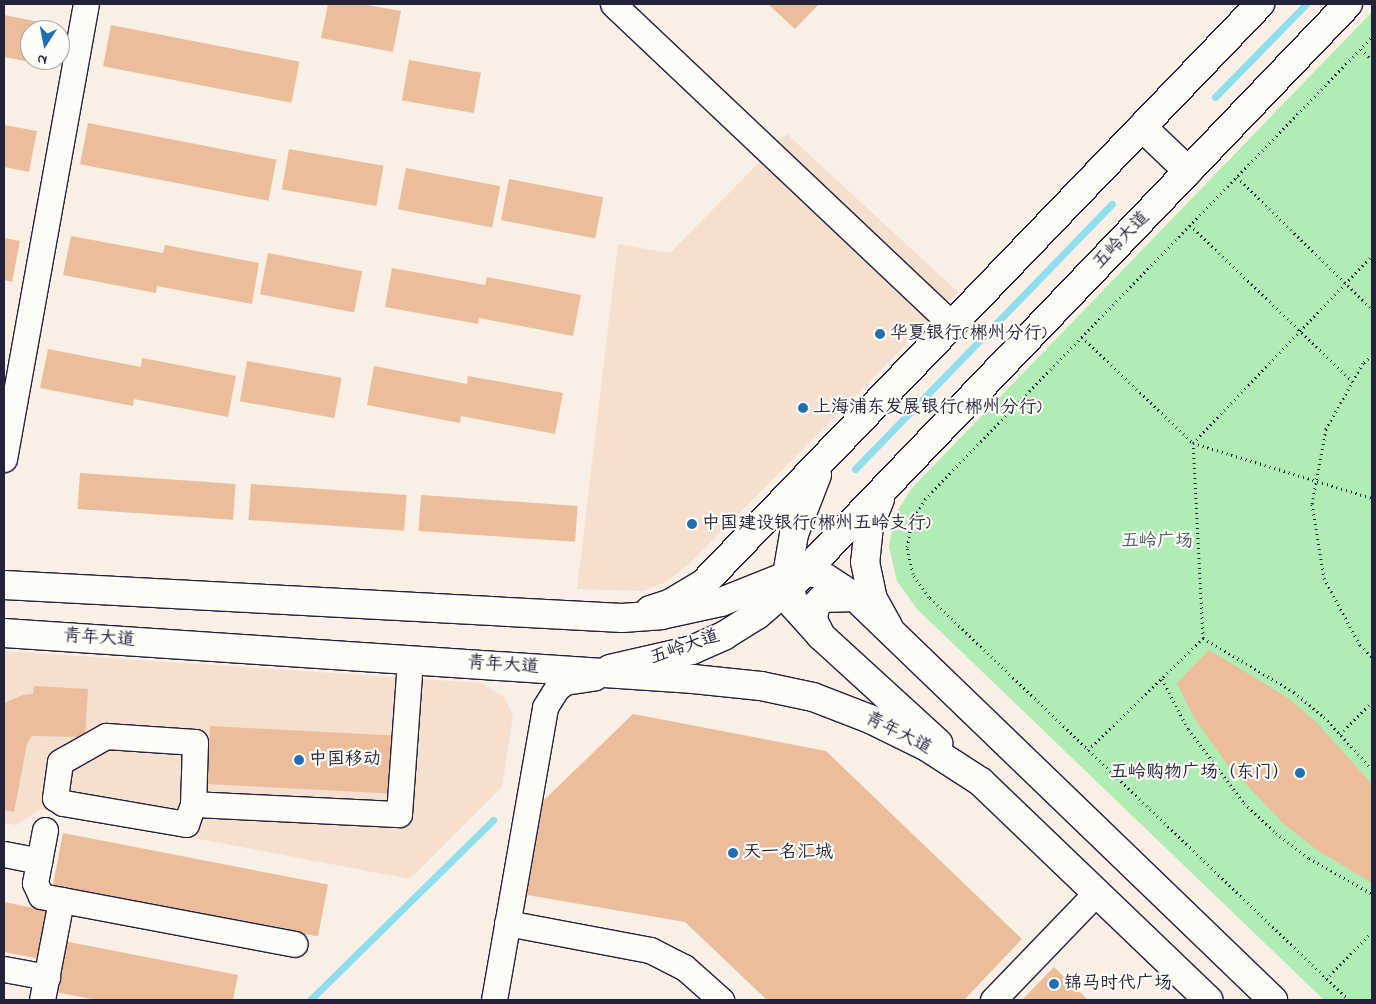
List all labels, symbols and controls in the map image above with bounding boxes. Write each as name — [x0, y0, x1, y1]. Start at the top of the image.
north arrow — [20, 20, 70, 70]
text: N — [36, 48, 49, 70]
street label: 五岭大道 — [1089, 208, 1155, 274]
place label: 华夏银行(郴州分行) — [890, 323, 1047, 345]
marker: 华夏银行(郴州分行) — [874, 328, 886, 340]
place label: 上海浦东发展银行(郴州分行) — [813, 397, 1042, 419]
marker: 上海浦东发展银行(郴州分行) — [797, 402, 809, 414]
place label: 中国建设银行(郴州五岭支行) — [702, 513, 931, 535]
marker: 中国建设银行(郴州五岭支行) — [686, 518, 698, 530]
park label: 五岭广场 — [1121, 531, 1193, 553]
street label: 青年大道 — [62, 626, 136, 652]
street label: 五岭大道 — [647, 626, 723, 670]
street label: 青年大道 — [466, 653, 540, 679]
street label: 青年大道 — [861, 708, 935, 760]
place label: 中国移动 — [309, 749, 381, 771]
marker: 中国移动 — [293, 754, 305, 766]
place label: 五岭购物广场（东门） — [1110, 762, 1290, 784]
marker: 五岭购物广场（东门） — [1294, 767, 1306, 779]
place label: 天一名汇城 — [743, 842, 833, 864]
marker: 天一名汇城 — [727, 847, 739, 859]
place label: 锦马时代广场 — [1064, 973, 1172, 995]
marker: 锦马时代广场 — [1048, 978, 1060, 990]

